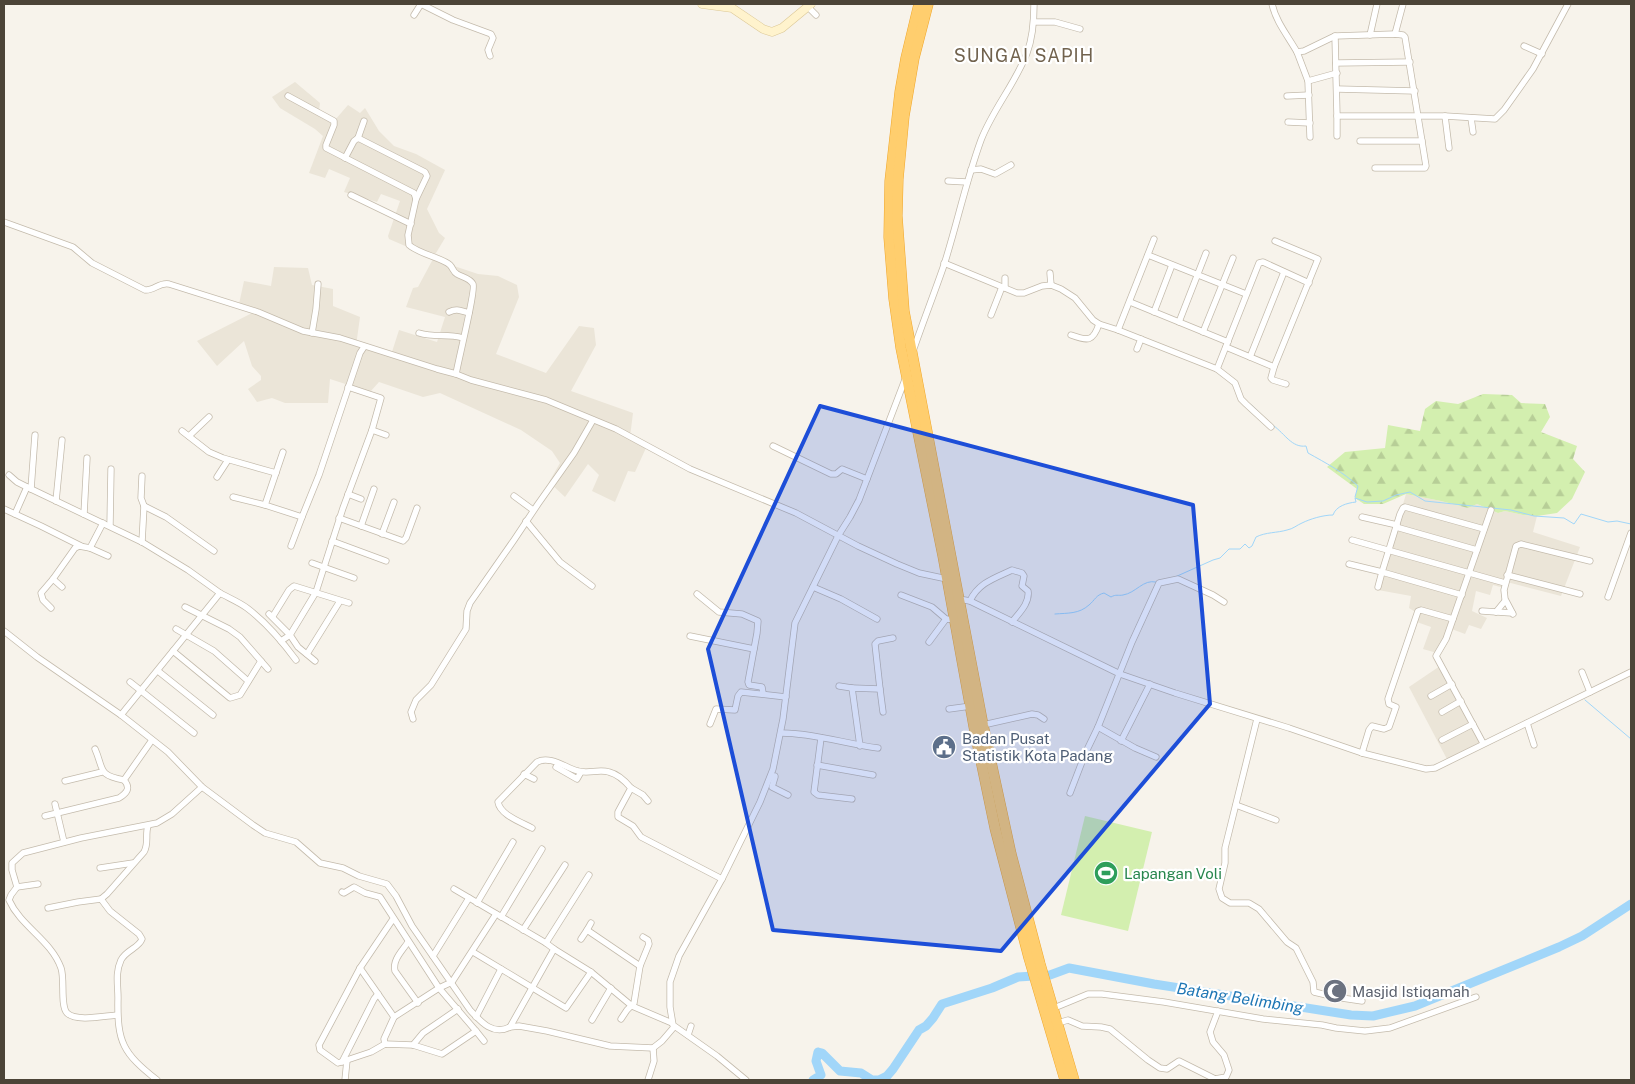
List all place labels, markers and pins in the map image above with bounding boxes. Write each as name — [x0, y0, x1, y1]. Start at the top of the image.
place label: Badan Pusat Statistik Kota Padang — [962, 730, 1113, 764]
public building icon: Badan Pusat Statistik Kota Padang — [931, 734, 957, 760]
sports icon: Lapangan Voli — [1093, 860, 1119, 886]
place label: Lapangan Voli — [1124, 865, 1222, 882]
mosque icon: Masjid Istiqamah — [1322, 978, 1348, 1004]
place label: Masjid Istiqamah — [1352, 983, 1470, 1000]

